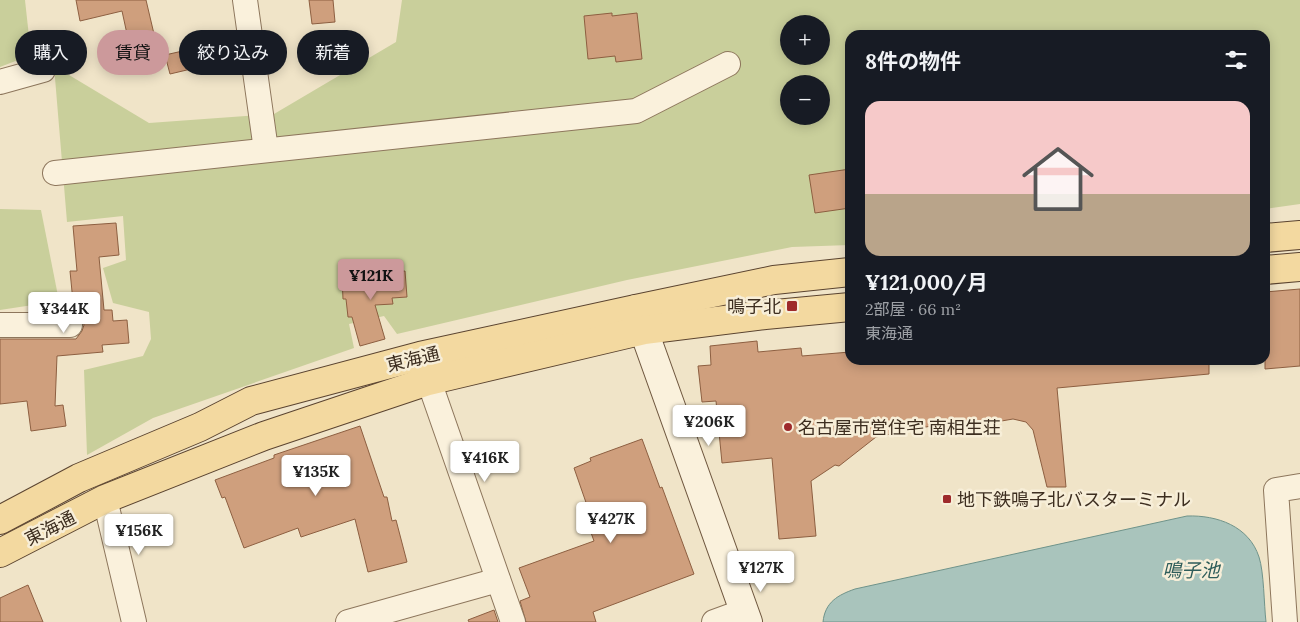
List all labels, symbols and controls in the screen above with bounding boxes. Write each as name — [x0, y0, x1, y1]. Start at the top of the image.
map controls — [780, 15, 830, 125]
button: + — [780, 15, 830, 65]
chip: 購入 — [15, 30, 87, 75]
chip: 賃貸 — [97, 30, 169, 75]
chip: 絞り込み — [179, 30, 287, 75]
chip: 新着 — [297, 30, 369, 75]
icon: filters — [1222, 46, 1250, 74]
text: 8件の物件 — [865, 48, 961, 75]
button: − — [780, 75, 830, 125]
icon: home — [1013, 134, 1103, 224]
pin: ¥121K — [336, 258, 406, 301]
text: ¥121K — [349, 265, 393, 285]
text: ¥121,000/月 — [865, 269, 988, 296]
pin: ¥344K — [29, 292, 99, 334]
place label: 鳴子北 — [727, 295, 781, 318]
text: ¥344K — [39, 298, 89, 318]
marker: 鳴子北 — [785, 299, 799, 313]
text: 2部屋 · 66 m² — [865, 299, 961, 319]
text: 東海通 — [865, 323, 913, 343]
street label: 東海通 — [384, 341, 442, 377]
pin: ¥206K — [674, 404, 744, 447]
text: ¥206K — [684, 411, 734, 431]
place label: 名古屋市営住宅 南相生荘 — [798, 416, 1001, 439]
marker: 名古屋市営住宅 南相生荘 — [782, 421, 794, 433]
pin: ¥416K — [450, 440, 520, 483]
text: ¥416K — [461, 447, 509, 467]
pin: ¥135K — [281, 454, 351, 497]
text: ¥135K — [292, 461, 340, 481]
place label: 地下鉄鳴子北バスターミナル — [957, 488, 1191, 511]
marker: 地下鉄鳴子北バスターミナル — [941, 493, 953, 505]
pin: ¥427K — [576, 502, 646, 544]
street label: 東海通 — [21, 505, 79, 551]
text: ¥427K — [587, 508, 635, 528]
pin: ¥156K — [104, 514, 174, 556]
text: ¥156K — [115, 520, 163, 540]
pin: ¥127K — [726, 550, 796, 593]
text: ¥127K — [738, 557, 784, 577]
water label: 鳴子池 — [1162, 558, 1221, 582]

